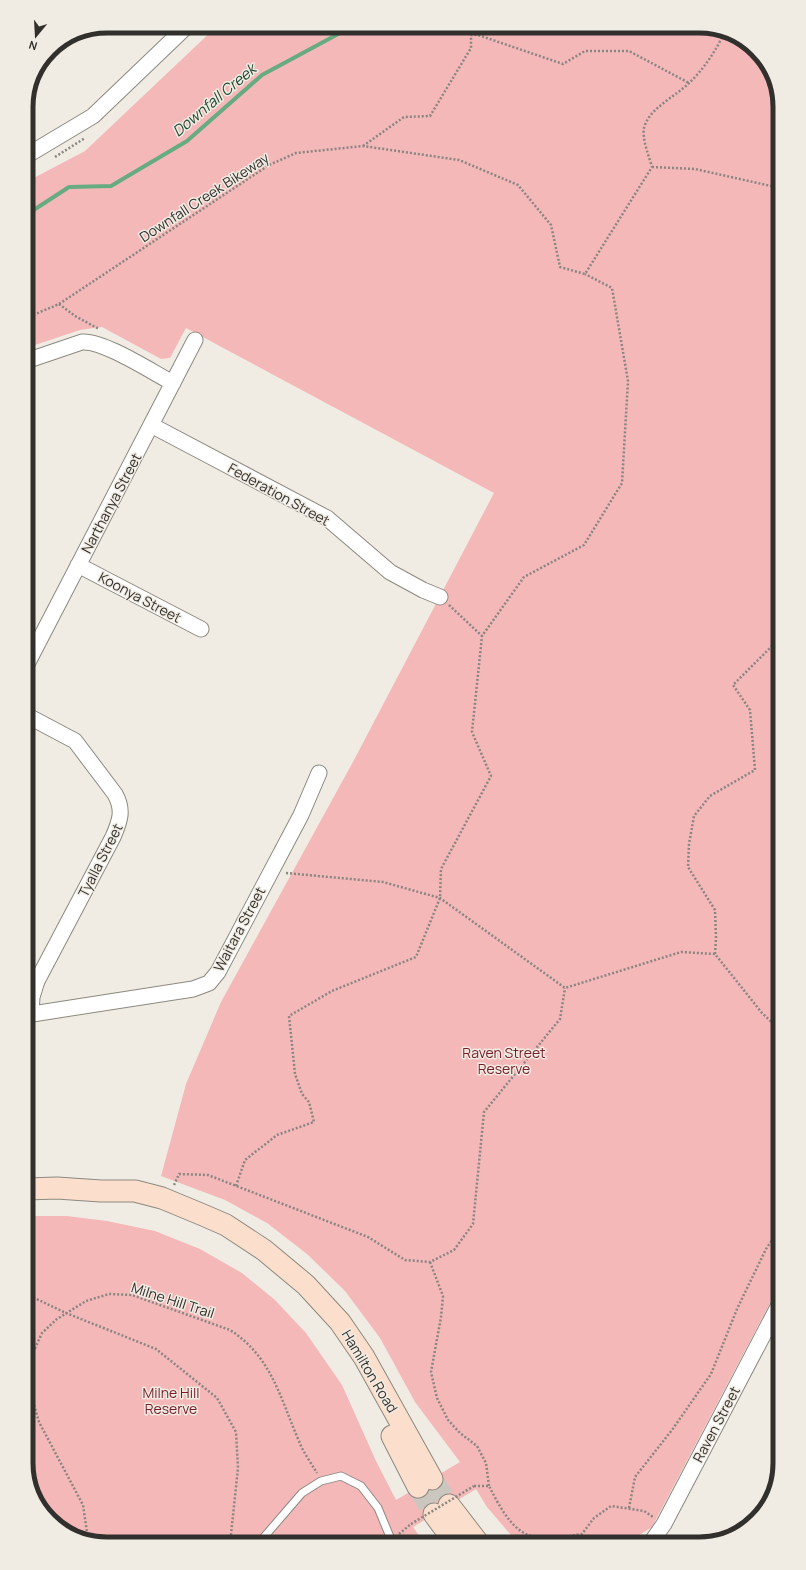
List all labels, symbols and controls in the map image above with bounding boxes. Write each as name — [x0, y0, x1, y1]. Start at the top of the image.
north arrow — [16, 16, 56, 56]
text: N — [27, 38, 39, 54]
water label: Downfall Creek — [168, 57, 262, 141]
street label: Downfall Creek Bikeway — [136, 148, 273, 246]
street label: Narthanya Street — [77, 449, 146, 556]
street label: Federation Street — [225, 458, 334, 530]
street label: Koonya Street — [95, 567, 185, 627]
street label: Tyalla Street — [73, 819, 127, 900]
street label: Waitara Street — [209, 883, 269, 975]
park label: Raven Street Reserve — [462, 1043, 546, 1078]
street label: Milne Hill Trail — [129, 1278, 217, 1322]
street label: Hamilton Road — [338, 1326, 402, 1416]
street label: Raven Street — [688, 1382, 744, 1465]
park label: Milne Hill Reserve — [143, 1383, 199, 1418]

